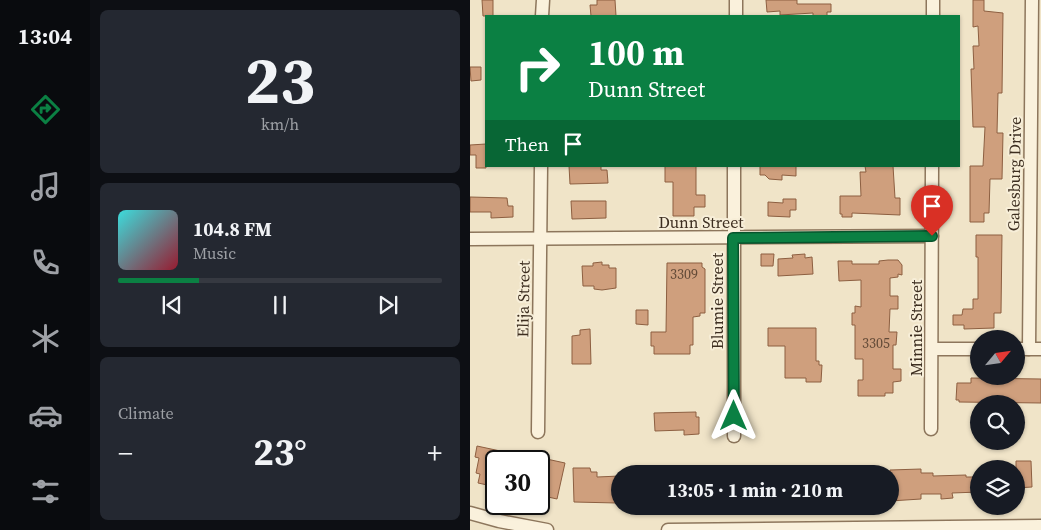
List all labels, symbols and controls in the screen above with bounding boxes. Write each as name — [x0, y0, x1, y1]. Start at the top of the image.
text: 13:04 — [18, 21, 72, 51]
text: 100 m — [588, 29, 684, 77]
icon: right — [505, 35, 570, 100]
text: 23 — [245, 36, 315, 125]
text: Dunn Street — [588, 74, 705, 104]
icon: directions — [28, 92, 63, 127]
text: km/h — [261, 113, 299, 135]
street label: Galesburg Drive — [1002, 117, 1026, 231]
icon: arrive — [559, 130, 587, 158]
text: Then — [505, 131, 549, 157]
icon: music — [28, 169, 63, 204]
pin — [911, 185, 953, 236]
icon: arrive — [918, 192, 946, 220]
street label: Dunn Street — [658, 211, 744, 233]
text: 104.8 FM — [193, 216, 272, 242]
text: Music — [193, 242, 236, 264]
icon: phone — [28, 245, 63, 280]
street label: Blumie Street — [706, 252, 728, 349]
street label: Elija Street — [511, 260, 535, 338]
house number: 3309 — [670, 264, 698, 284]
street label: Minnie Street — [905, 279, 927, 376]
icon: previous — [158, 291, 186, 319]
icon: pause — [266, 291, 294, 319]
icon: next — [374, 291, 402, 319]
icon: climate — [28, 321, 63, 356]
north arrow — [970, 330, 1025, 385]
map controls — [970, 330, 1025, 515]
house number: 3305 — [862, 333, 890, 353]
position arrow — [707, 389, 759, 441]
button: search — [970, 395, 1025, 450]
icon: car — [28, 398, 63, 433]
text: Climate — [118, 402, 174, 424]
text: 23° — [253, 426, 307, 478]
text: − — [118, 434, 133, 472]
text: + — [427, 434, 442, 472]
speed limit sign: 30 — [485, 450, 550, 515]
button: layers — [970, 460, 1025, 515]
icon: filters — [28, 474, 63, 509]
text: 13:05 · 1 min · 210 m — [667, 477, 843, 503]

